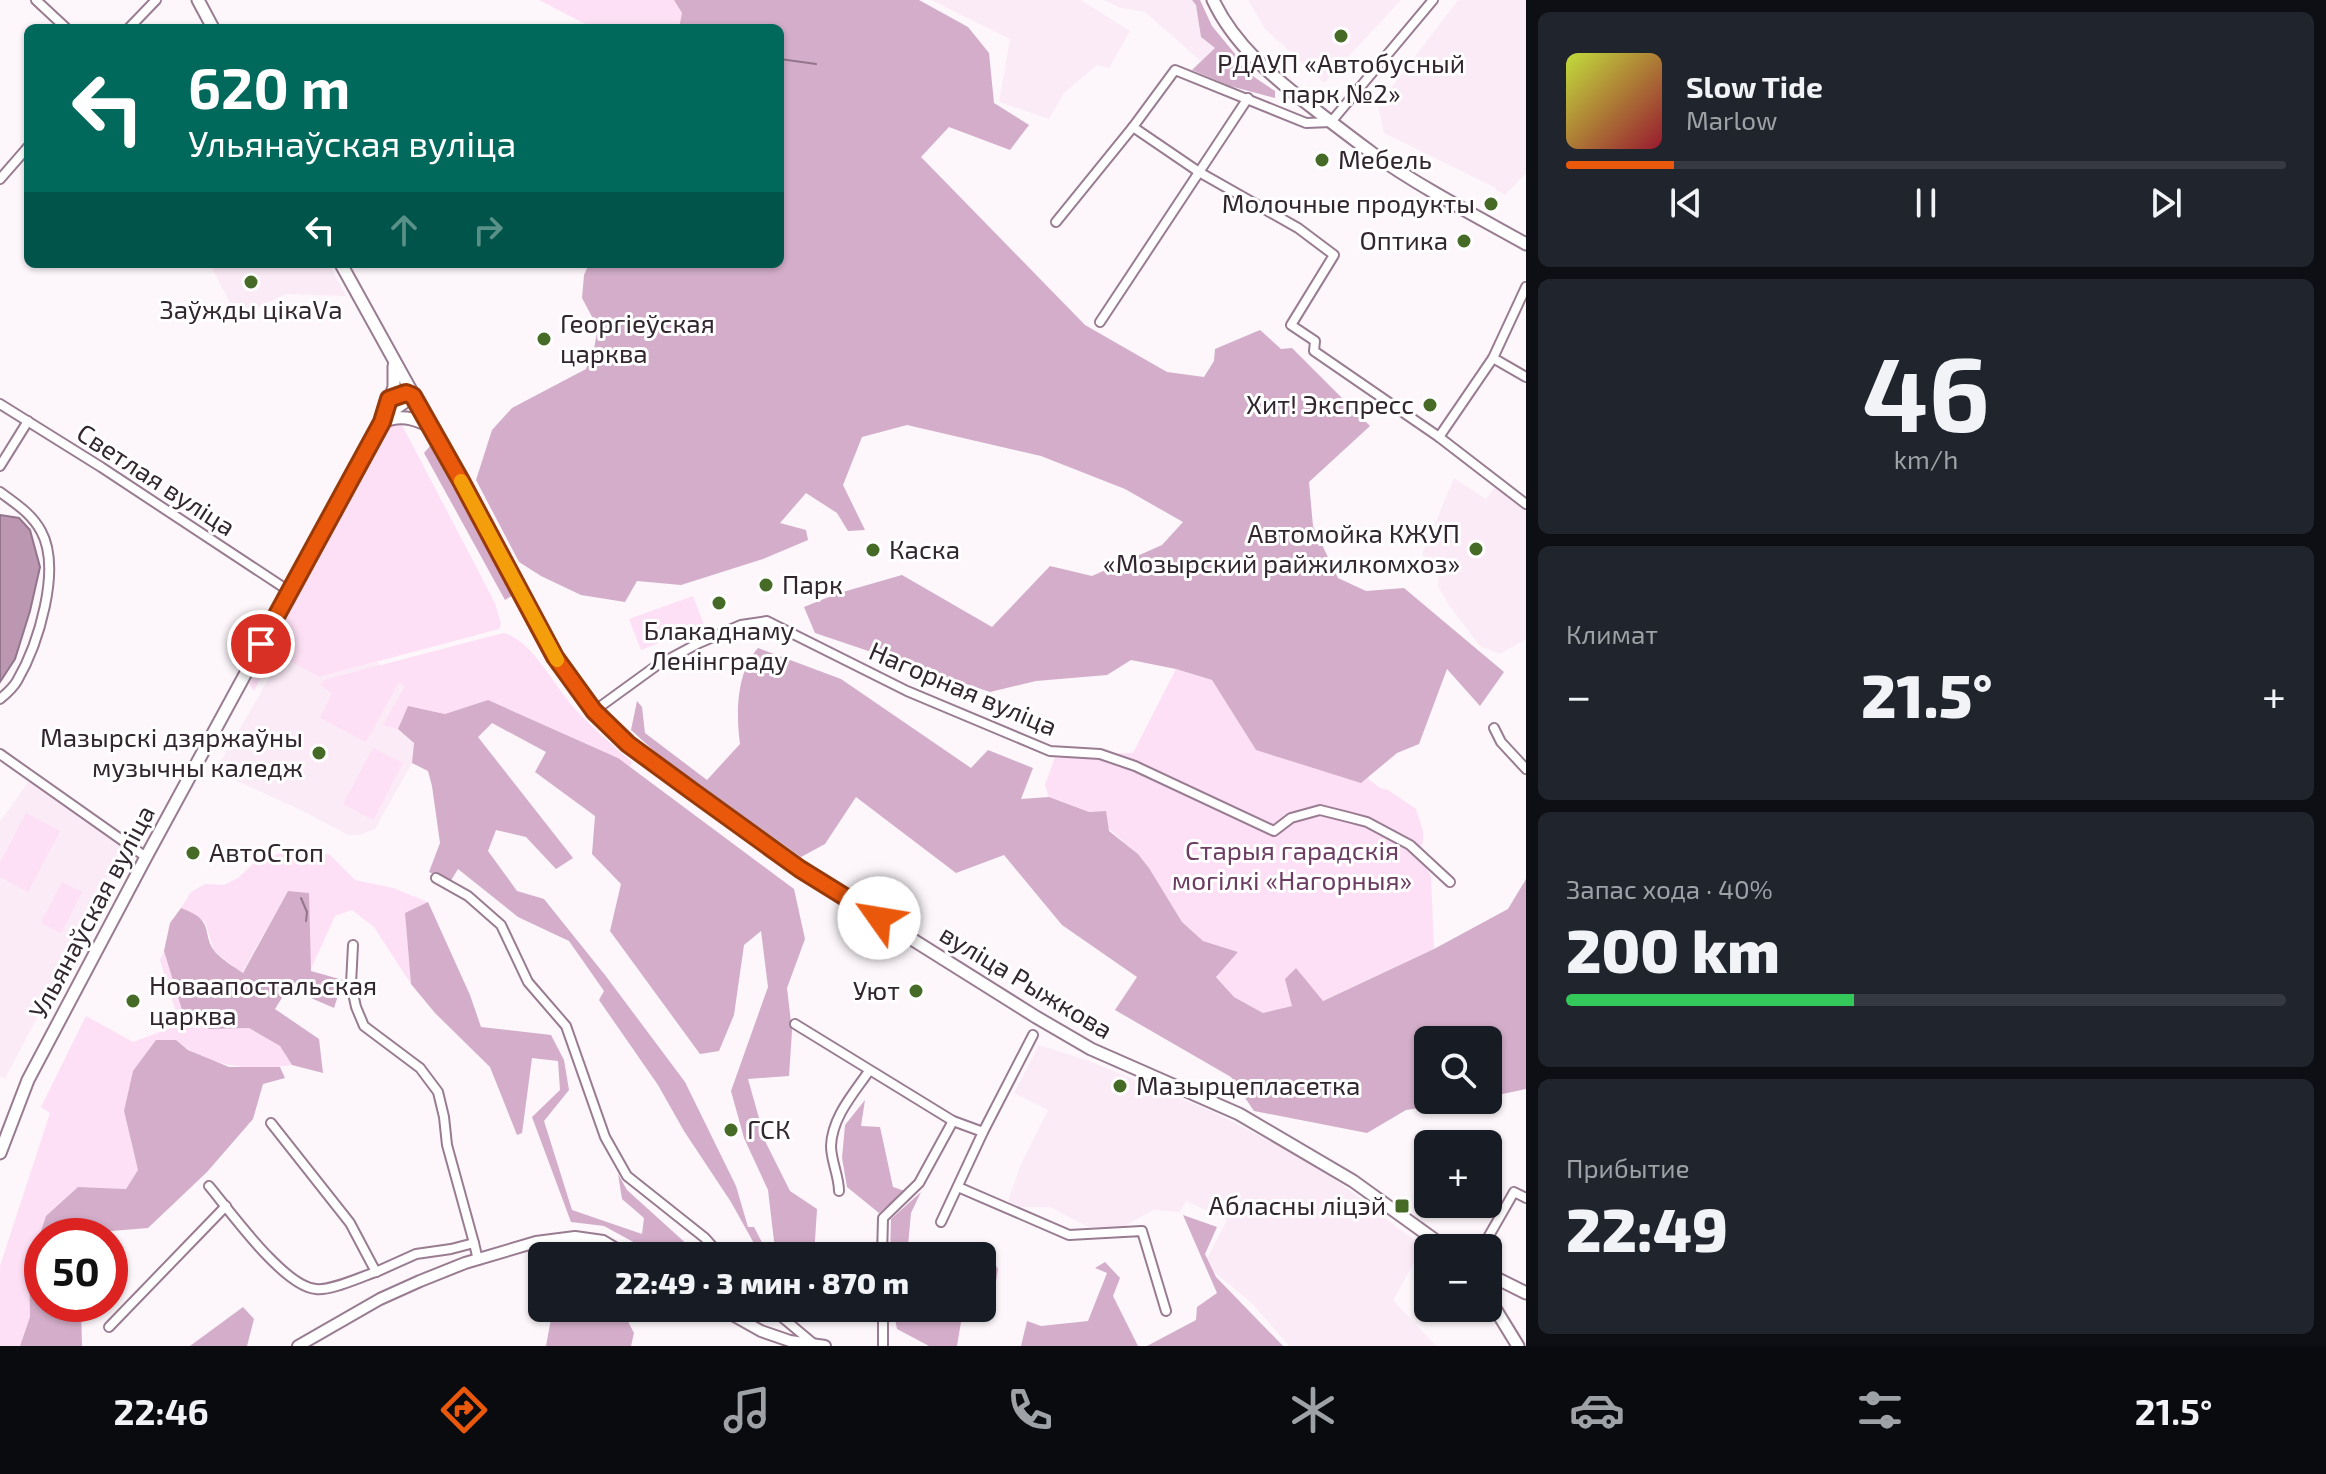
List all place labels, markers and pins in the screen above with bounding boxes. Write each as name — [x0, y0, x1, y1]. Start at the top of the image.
marker: РДАУП «Автобусный парк №2» — [1332, 27, 1350, 45]
place label: РДАУП «Автобусный парк №2» — [1217, 47, 1465, 108]
place label: Мебель — [1338, 143, 1432, 174]
marker: Мебель — [1313, 151, 1331, 169]
place label: Молочные продукты — [1222, 187, 1475, 219]
marker: Молочные продукты — [1482, 195, 1500, 213]
place label: Оптика — [1359, 224, 1448, 255]
marker: Оптика — [1455, 232, 1473, 250]
marker: Заўжды цікаVа — [242, 273, 260, 291]
place label: Заўжды цікаVа — [159, 293, 343, 325]
place label: Георгіеўская царква — [560, 307, 715, 368]
marker: Георгіеўская царква — [535, 330, 553, 348]
place label: Хит! Экспресс — [1246, 388, 1414, 419]
marker: Хит! Экспресс — [1421, 396, 1439, 414]
place label: Автомойка КЖУП «Мозырский райжилкомхоз» — [1103, 517, 1460, 578]
place label: Каска — [889, 533, 960, 564]
marker: Автомойка КЖУП «Мозырский райжилкомхоз» — [1467, 540, 1485, 558]
marker: Каска — [864, 541, 882, 559]
place label: Парк — [782, 568, 843, 599]
marker: Парк — [757, 576, 775, 594]
marker: Блакаднаму Ленінграду — [710, 594, 728, 612]
pin — [227, 610, 295, 678]
place label: Блакаднаму Ленінграду — [644, 614, 795, 676]
place label: Мазырскі дзяржаўны музычны каледж — [40, 721, 303, 783]
marker: Мазырскі дзяржаўны музычны каледж — [310, 744, 328, 762]
place label: АвтоСтоп — [209, 836, 324, 867]
marker: АвтоСтоп — [184, 844, 202, 862]
place label: Новаапостальская царква — [149, 969, 377, 1030]
place label: Уют — [853, 974, 900, 1005]
marker: Уют — [907, 982, 925, 1000]
marker: Новаапостальская царква — [124, 992, 142, 1010]
place label: Мазырцепласетка — [1136, 1069, 1360, 1100]
marker: Мазырцепласетка — [1111, 1077, 1129, 1095]
place label: ГСК — [747, 1113, 791, 1144]
marker: ГСК — [722, 1121, 740, 1139]
place label: Абласны ліцэй — [1208, 1189, 1386, 1220]
marker: Абласны ліцэй — [1393, 1197, 1411, 1215]

